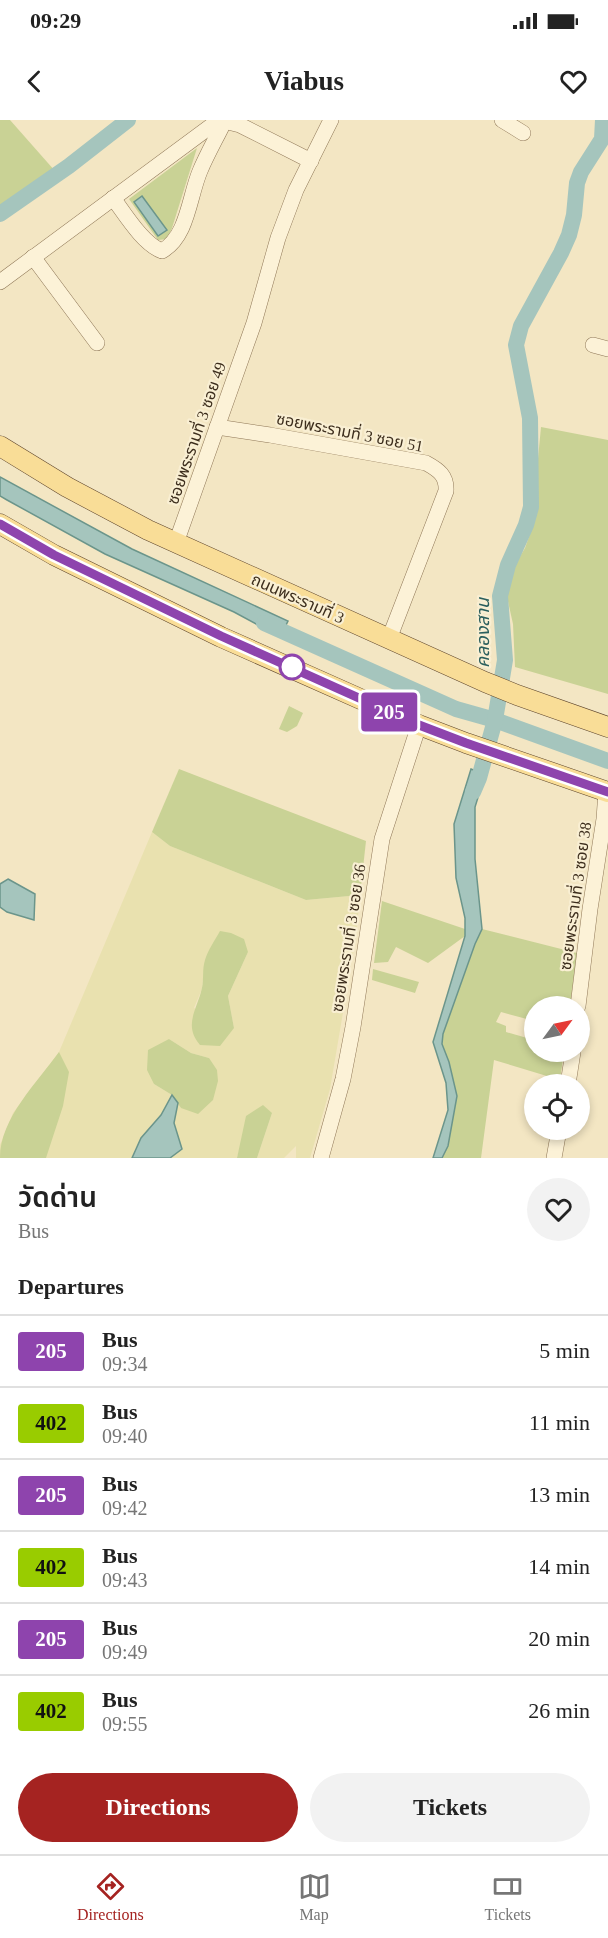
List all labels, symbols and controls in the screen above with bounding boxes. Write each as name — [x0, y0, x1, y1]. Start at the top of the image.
text: 09:29 — [30, 8, 81, 33]
icon: back — [18, 65, 51, 98]
icon: heart — [557, 65, 590, 98]
text: Viabus — [264, 66, 344, 96]
street label: ซอยพระรามที่ 3 ซอย 49 — [161, 359, 229, 507]
street label: ซอยพระรามที่ 3 ซอย 51 — [275, 407, 425, 455]
street label: ถนนพระรามที่ 3 — [249, 568, 348, 626]
water label: คลองสาน — [473, 597, 493, 668]
unlabelled marker — [279, 654, 305, 680]
line badge: 205 — [354, 692, 424, 732]
text: 205 — [373, 700, 405, 724]
street label: ซอยพระรามที่ 3 ซอย 38 — [554, 821, 594, 971]
street label: ซอยพระรามที่ 3 ซอย 36 — [325, 863, 369, 1013]
north arrow — [524, 996, 590, 1062]
map controls — [524, 996, 590, 1140]
button: locate — [524, 1074, 590, 1140]
button: heart — [527, 1178, 590, 1241]
text: วัดด่าน — [18, 1182, 97, 1213]
text: Bus — [18, 1220, 49, 1242]
text: Departures — [18, 1274, 124, 1299]
text: Bus — [102, 1327, 137, 1352]
text: 5 min — [539, 1338, 590, 1363]
text: 205 — [35, 1339, 67, 1363]
text: 09:34 — [102, 1353, 148, 1375]
text: Bus — [102, 1399, 137, 1424]
text: 11 min — [529, 1410, 590, 1435]
text: 402 — [35, 1411, 67, 1435]
text: 09:40 — [102, 1425, 148, 1447]
text: Bus — [102, 1471, 137, 1496]
text: 13 min — [528, 1482, 590, 1507]
text: 205 — [35, 1483, 67, 1507]
text: 09:42 — [102, 1497, 148, 1519]
text: Bus — [102, 1543, 137, 1568]
text: 14 min — [528, 1554, 590, 1579]
text: 402 — [35, 1555, 67, 1579]
text: 09:43 — [102, 1569, 148, 1591]
text: Bus — [102, 1615, 137, 1640]
text: 20 min — [528, 1626, 590, 1651]
text: 205 — [35, 1627, 67, 1651]
text: 09:49 — [102, 1641, 148, 1663]
text: Bus — [102, 1687, 137, 1712]
text: 26 min — [528, 1698, 590, 1723]
text: 402 — [35, 1699, 67, 1723]
text: 09:55 — [102, 1713, 148, 1735]
button: Directions — [18, 1773, 298, 1842]
button: Tickets — [310, 1773, 590, 1842]
tab: Directions — [77, 1870, 144, 1924]
tab: Map — [298, 1870, 331, 1924]
tab: Tickets — [485, 1870, 531, 1924]

